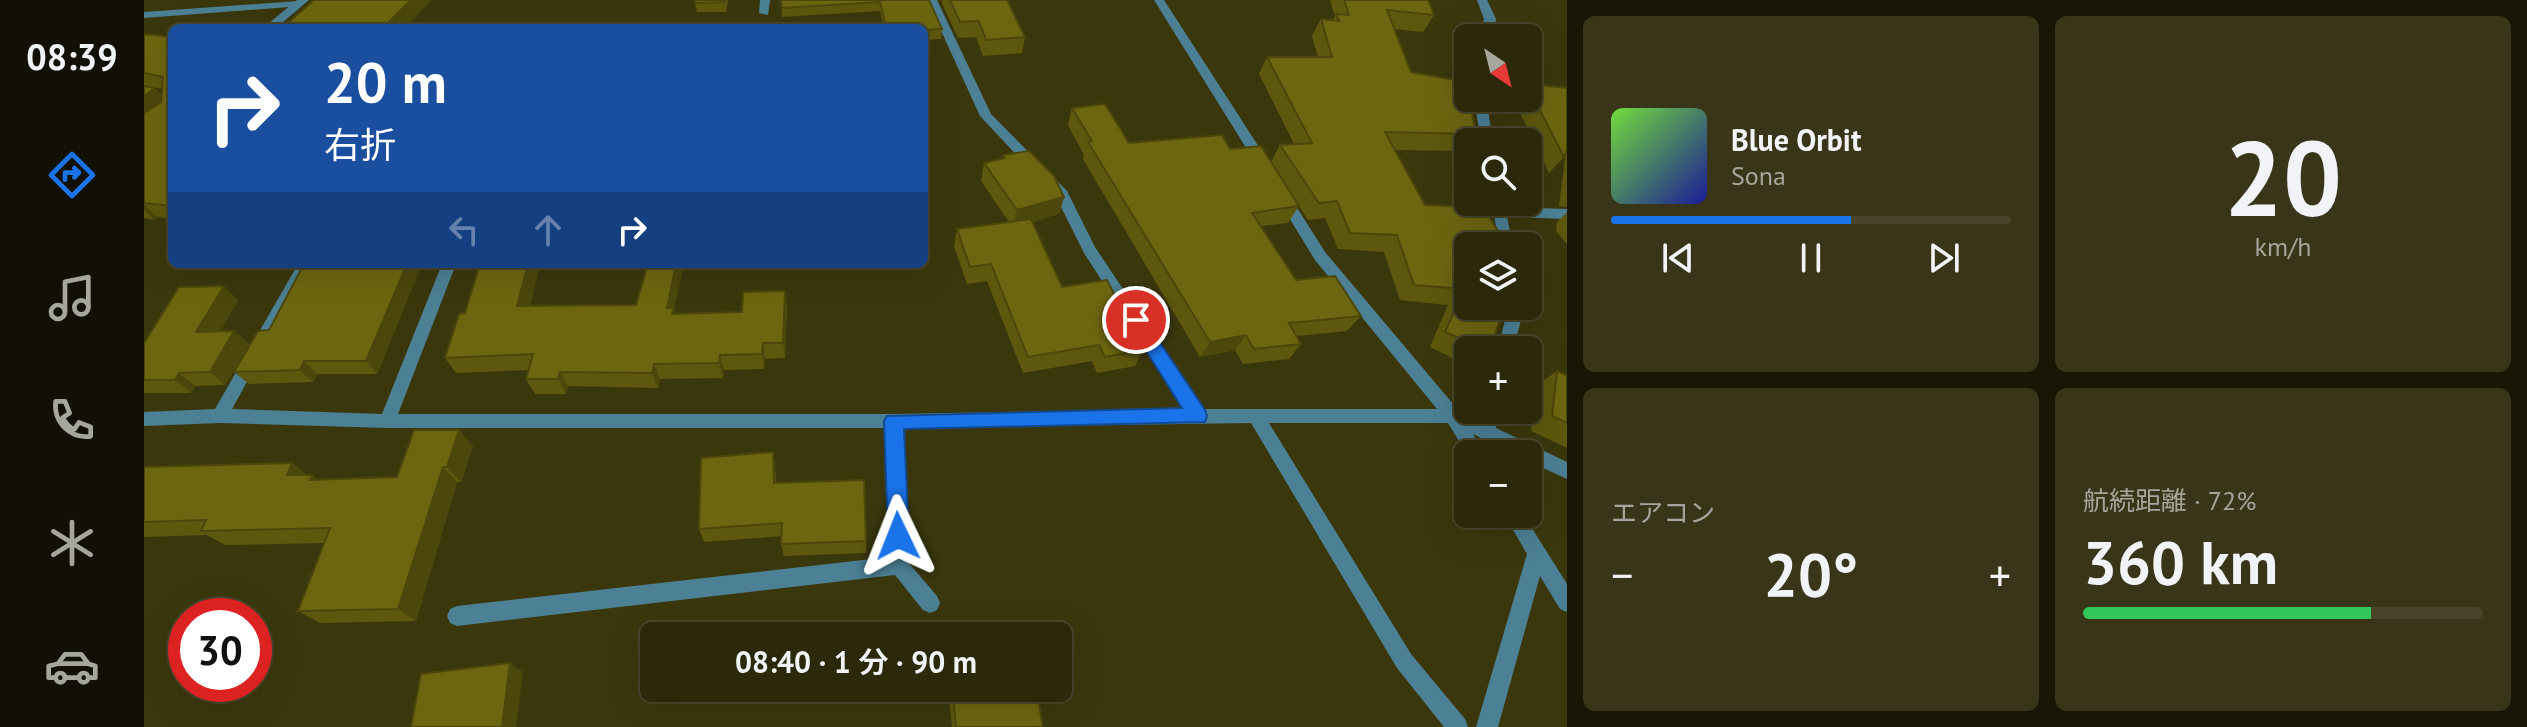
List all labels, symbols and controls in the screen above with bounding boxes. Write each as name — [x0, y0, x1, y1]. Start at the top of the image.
north arrow — [1454, 24, 1542, 112]
map controls — [1454, 24, 1542, 528]
text: 08:39 — [26, 33, 118, 80]
text: 20 m — [324, 46, 447, 118]
icon: right — [192, 56, 296, 160]
text: 20 — [2224, 110, 2342, 245]
text: Blue Orbit — [1731, 120, 1861, 159]
text: 右折 — [324, 121, 396, 168]
button: search — [1454, 128, 1542, 216]
icon: directions — [44, 147, 100, 203]
text: Sona — [1731, 159, 1786, 192]
icon: left — [442, 208, 486, 252]
icon: ahead — [526, 208, 570, 252]
icon: right — [610, 208, 654, 252]
text: km/h — [2255, 230, 2312, 263]
button: layers — [1454, 232, 1542, 320]
icon: previous — [1656, 236, 1700, 280]
icon: pause — [1789, 236, 1833, 280]
icon: next — [1922, 236, 1966, 280]
icon: music — [44, 270, 100, 326]
pin — [1102, 286, 1170, 354]
icon: arrive — [1114, 298, 1158, 342]
button: + — [1454, 336, 1542, 424]
icon: phone — [44, 392, 100, 448]
button: − — [1454, 440, 1542, 528]
text: 航続距離 · 72% — [2083, 484, 2256, 517]
position arrow — [856, 494, 940, 578]
text: エアコン — [1611, 496, 1715, 529]
icon: climate — [44, 515, 100, 571]
text: 360 km — [2083, 523, 2278, 601]
text: 20° — [1764, 535, 1858, 613]
text: − — [1611, 546, 1633, 603]
text: + — [1989, 546, 2011, 603]
speed limit sign: 30 — [168, 598, 272, 702]
icon: car — [44, 638, 100, 694]
text: 08:40 · 1 分 · 90 m — [735, 642, 977, 681]

